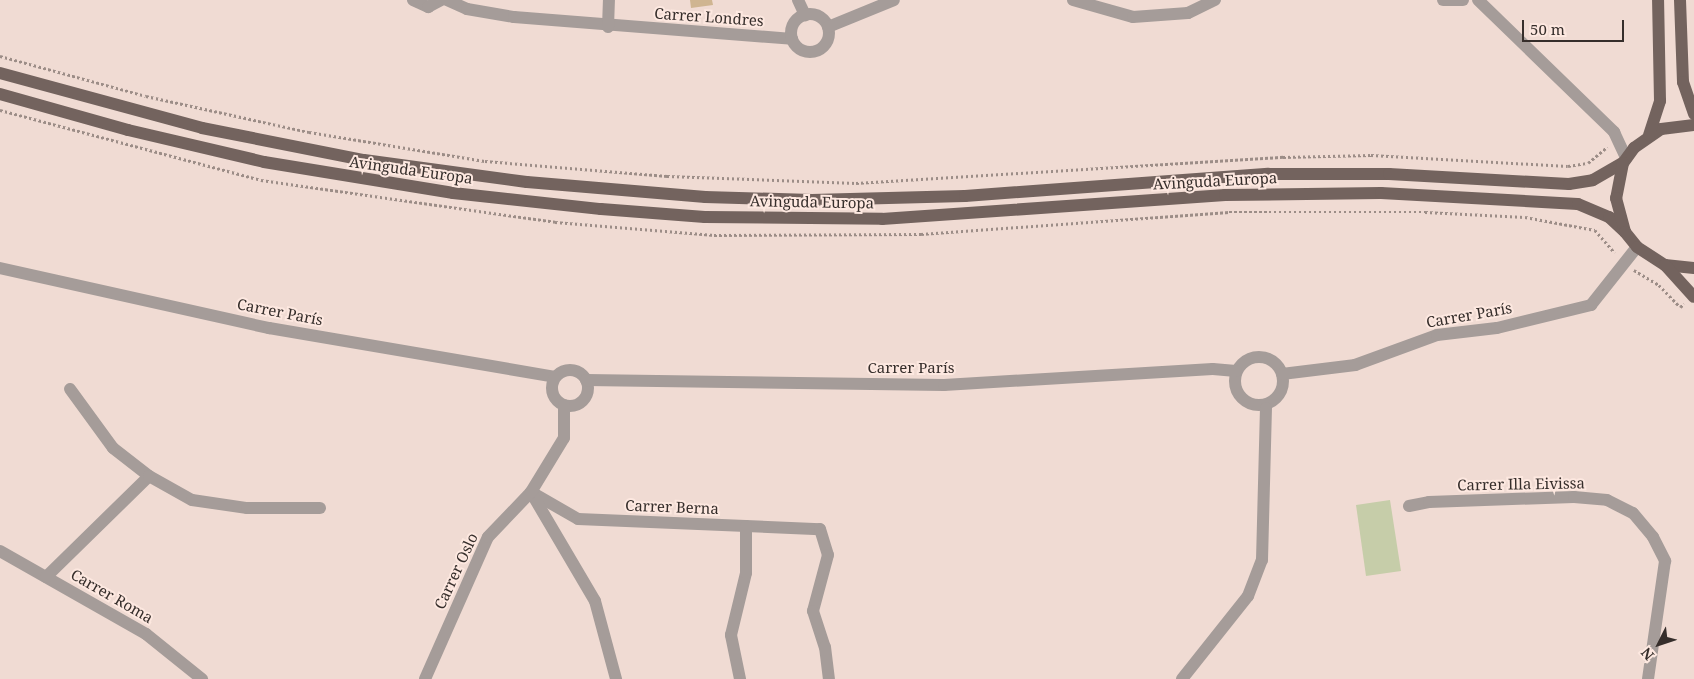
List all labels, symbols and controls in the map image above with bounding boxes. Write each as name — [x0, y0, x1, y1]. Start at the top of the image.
street label: Carrer Londres — [654, 4, 764, 30]
scale bar — [1524, 10, 1626, 42]
text: 50 m — [1530, 19, 1565, 39]
street label: Avinguda Europa — [348, 152, 474, 188]
street label: Avinguda Europa — [1152, 169, 1278, 193]
street label: Avinguda Europa — [750, 192, 874, 212]
street label: Carrer París — [236, 295, 324, 329]
street label: Carrer París — [1425, 299, 1513, 331]
street label: Carrer París — [868, 359, 954, 377]
street label: Carrer Illa Eivissa — [1457, 474, 1585, 494]
street label: Carrer Berna — [625, 496, 719, 518]
street label: Carrer Oslo — [431, 530, 481, 612]
street label: Carrer Roma — [68, 565, 156, 627]
north arrow — [1634, 619, 1684, 669]
text: N — [1637, 644, 1658, 665]

